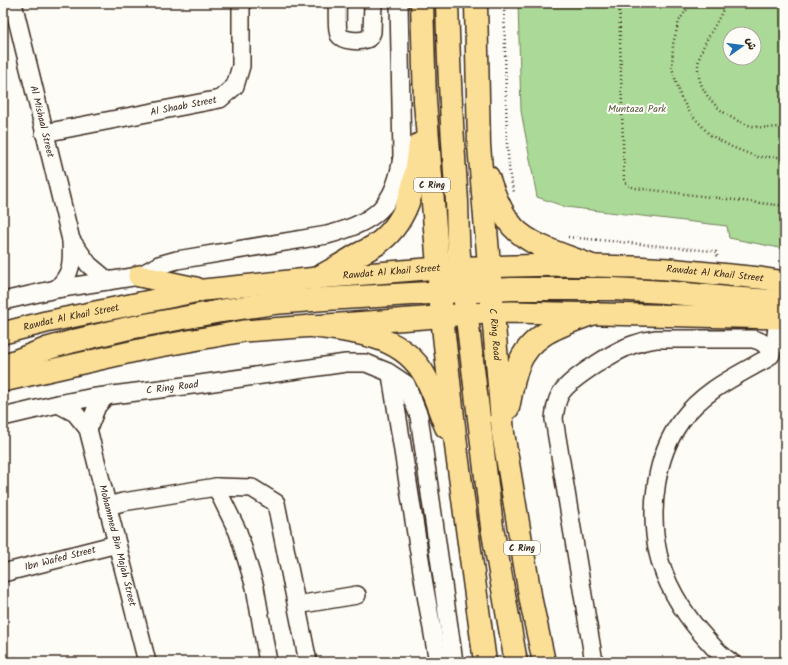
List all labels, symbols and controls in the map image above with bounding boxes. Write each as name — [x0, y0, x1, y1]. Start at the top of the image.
north arrow — [722, 26, 762, 66]
text: ش — [741, 36, 761, 52]
street label: Al Mishaal Street — [25, 84, 59, 159]
street label: Al Shaab Street — [149, 92, 218, 120]
park label: Muntaza Park — [608, 101, 666, 117]
road number: C Ring — [414, 178, 450, 192]
street label: Rawdat Al Khail Street — [342, 260, 441, 284]
street label: Rawdat Al Khail Street — [666, 261, 765, 286]
street label: Rawdat Al Khail Street — [22, 299, 121, 336]
street label: C Ring Road — [485, 308, 505, 362]
street label: C Ring Road — [145, 376, 200, 399]
street label: Mohammed Bin Majah Street — [94, 483, 141, 608]
road number: C Ring — [504, 541, 540, 555]
street label: Ibn Wafed Street — [23, 542, 98, 575]

